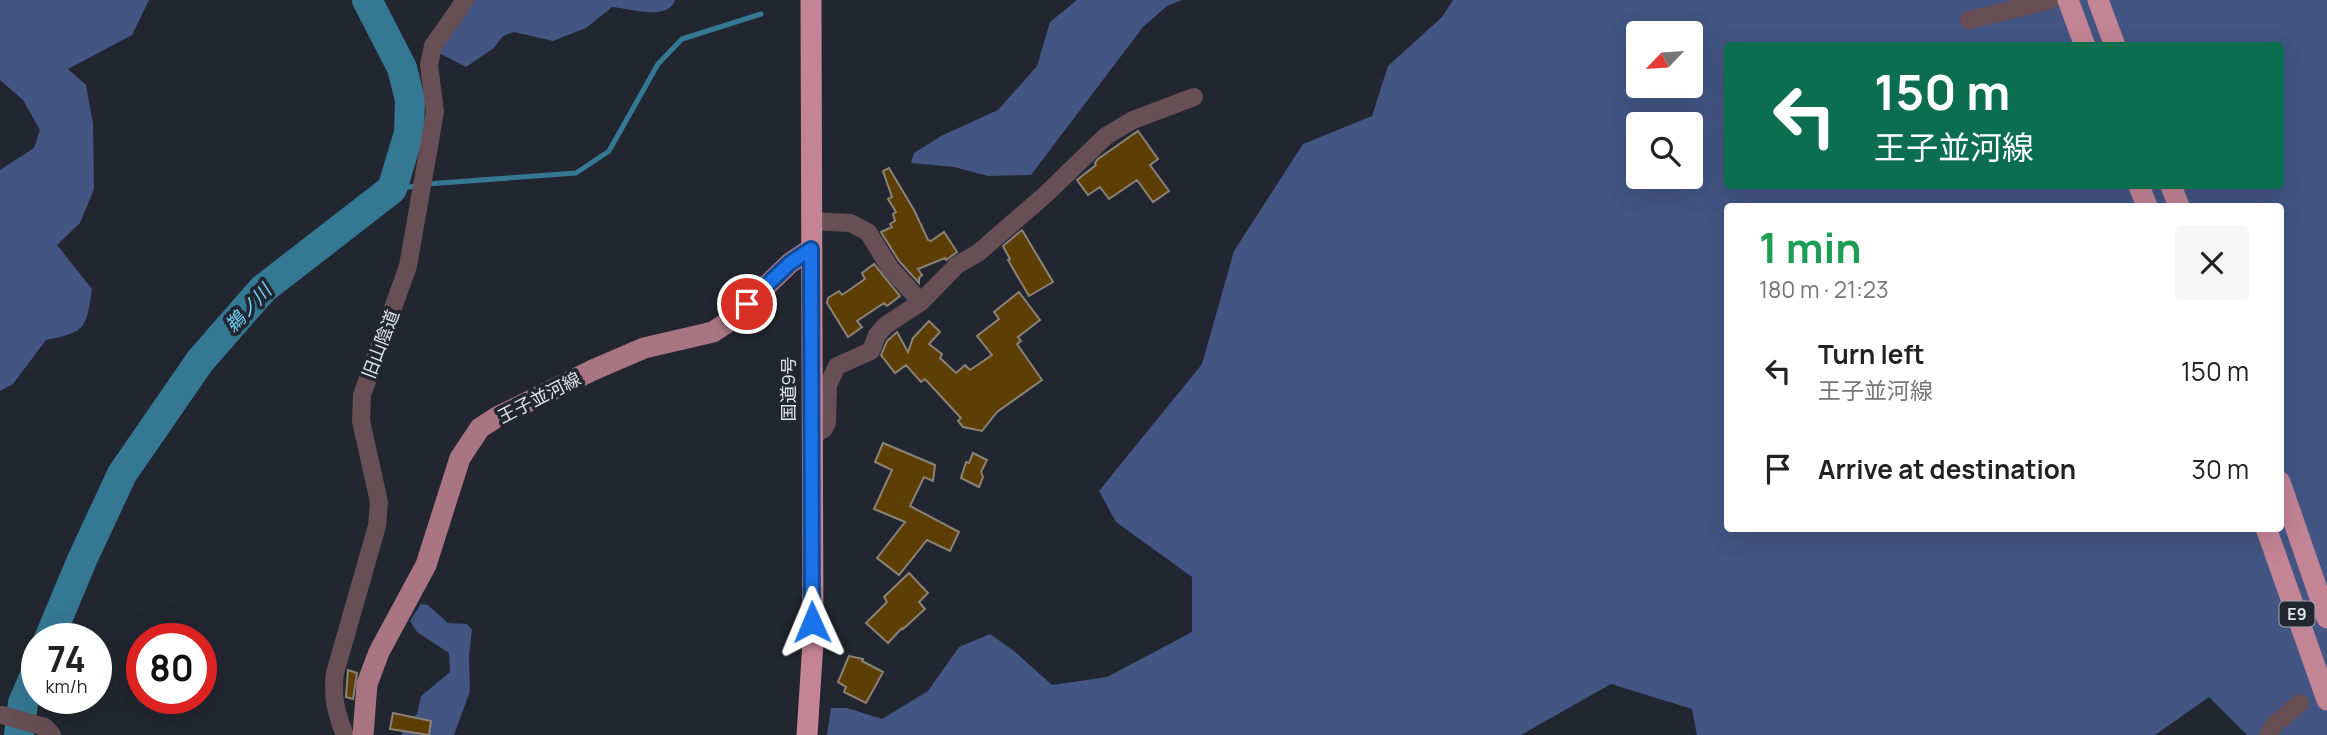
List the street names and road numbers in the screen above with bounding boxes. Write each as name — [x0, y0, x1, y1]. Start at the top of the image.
street label: 旧山陰道 — [356, 306, 404, 382]
street label: 国道9号 — [776, 356, 800, 422]
street label: 王子並河線 — [493, 366, 585, 428]
road number: E9 — [2280, 601, 2314, 626]

